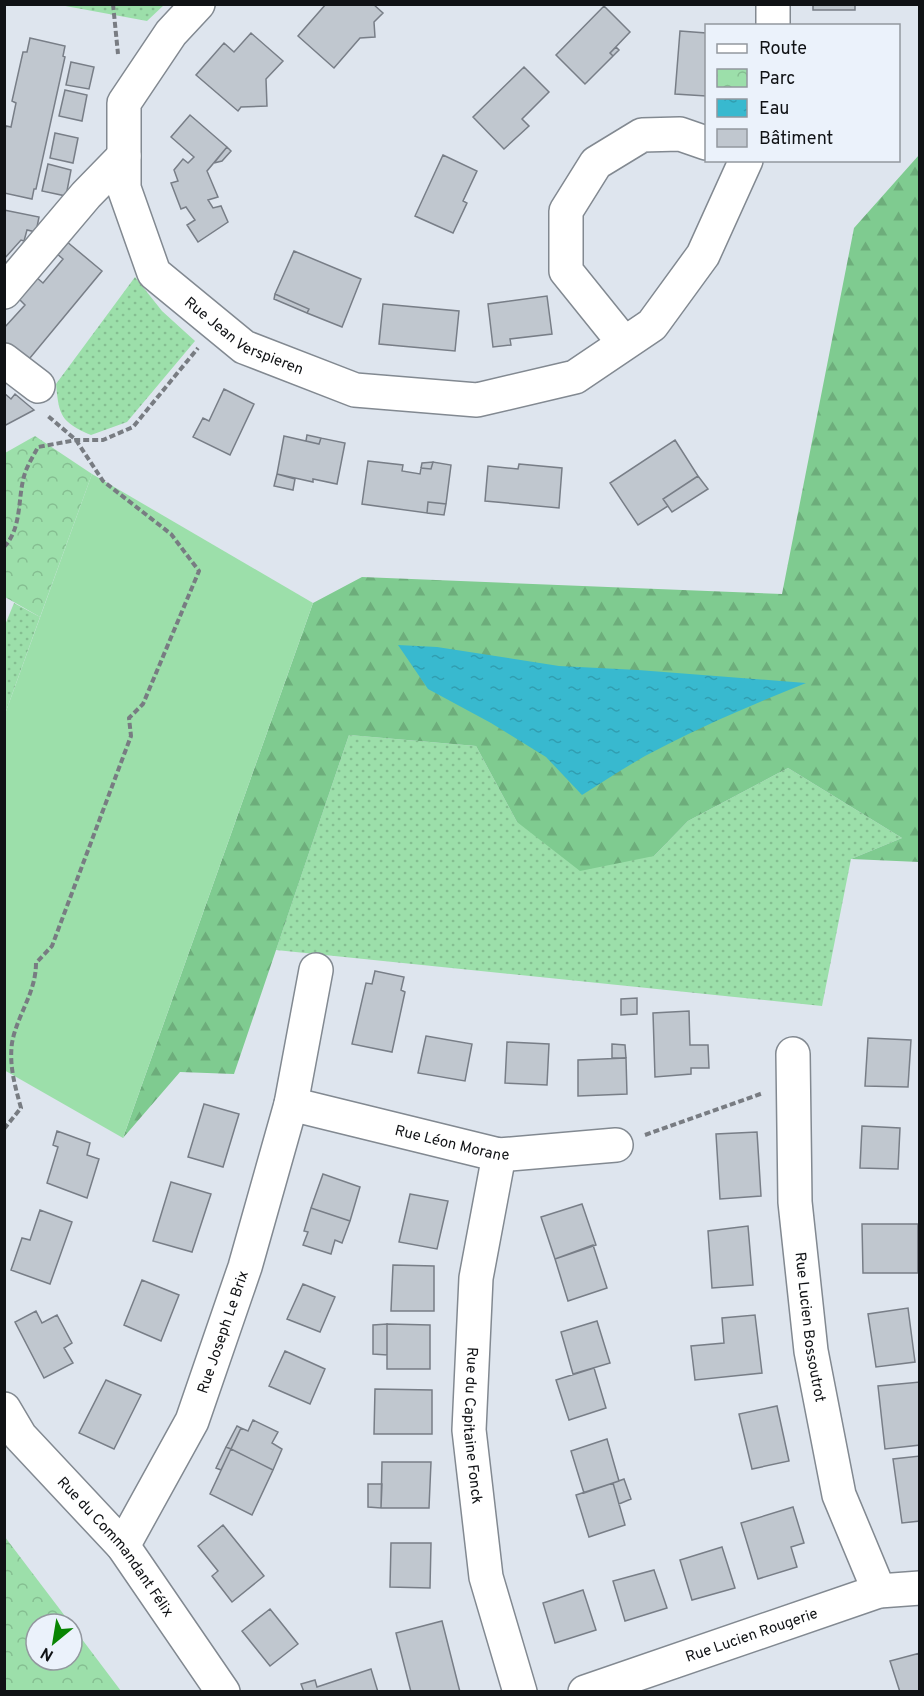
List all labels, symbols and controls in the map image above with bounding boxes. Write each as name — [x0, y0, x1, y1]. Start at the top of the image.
legend — [705, 24, 900, 162]
text: Route — [759, 38, 807, 61]
text: Parc — [759, 68, 795, 91]
text: Eau — [759, 98, 789, 121]
text: Bâtiment — [759, 128, 833, 151]
street label: Rue Jean Verspieren — [180, 294, 306, 380]
street label: Rue Léon Morane — [393, 1122, 510, 1166]
street label: Rue Lucien Bossoutrot — [789, 1251, 829, 1404]
street label: Rue Joseph Le Brix — [194, 1268, 254, 1396]
street label: Rue du Capitaine Fonck — [458, 1347, 486, 1505]
street label: Rue du Commandant Félix — [52, 1474, 177, 1621]
street label: Rue Lucien Rougerie — [683, 1605, 821, 1668]
north arrow — [24, 1612, 84, 1672]
text: N — [38, 1642, 57, 1665]

